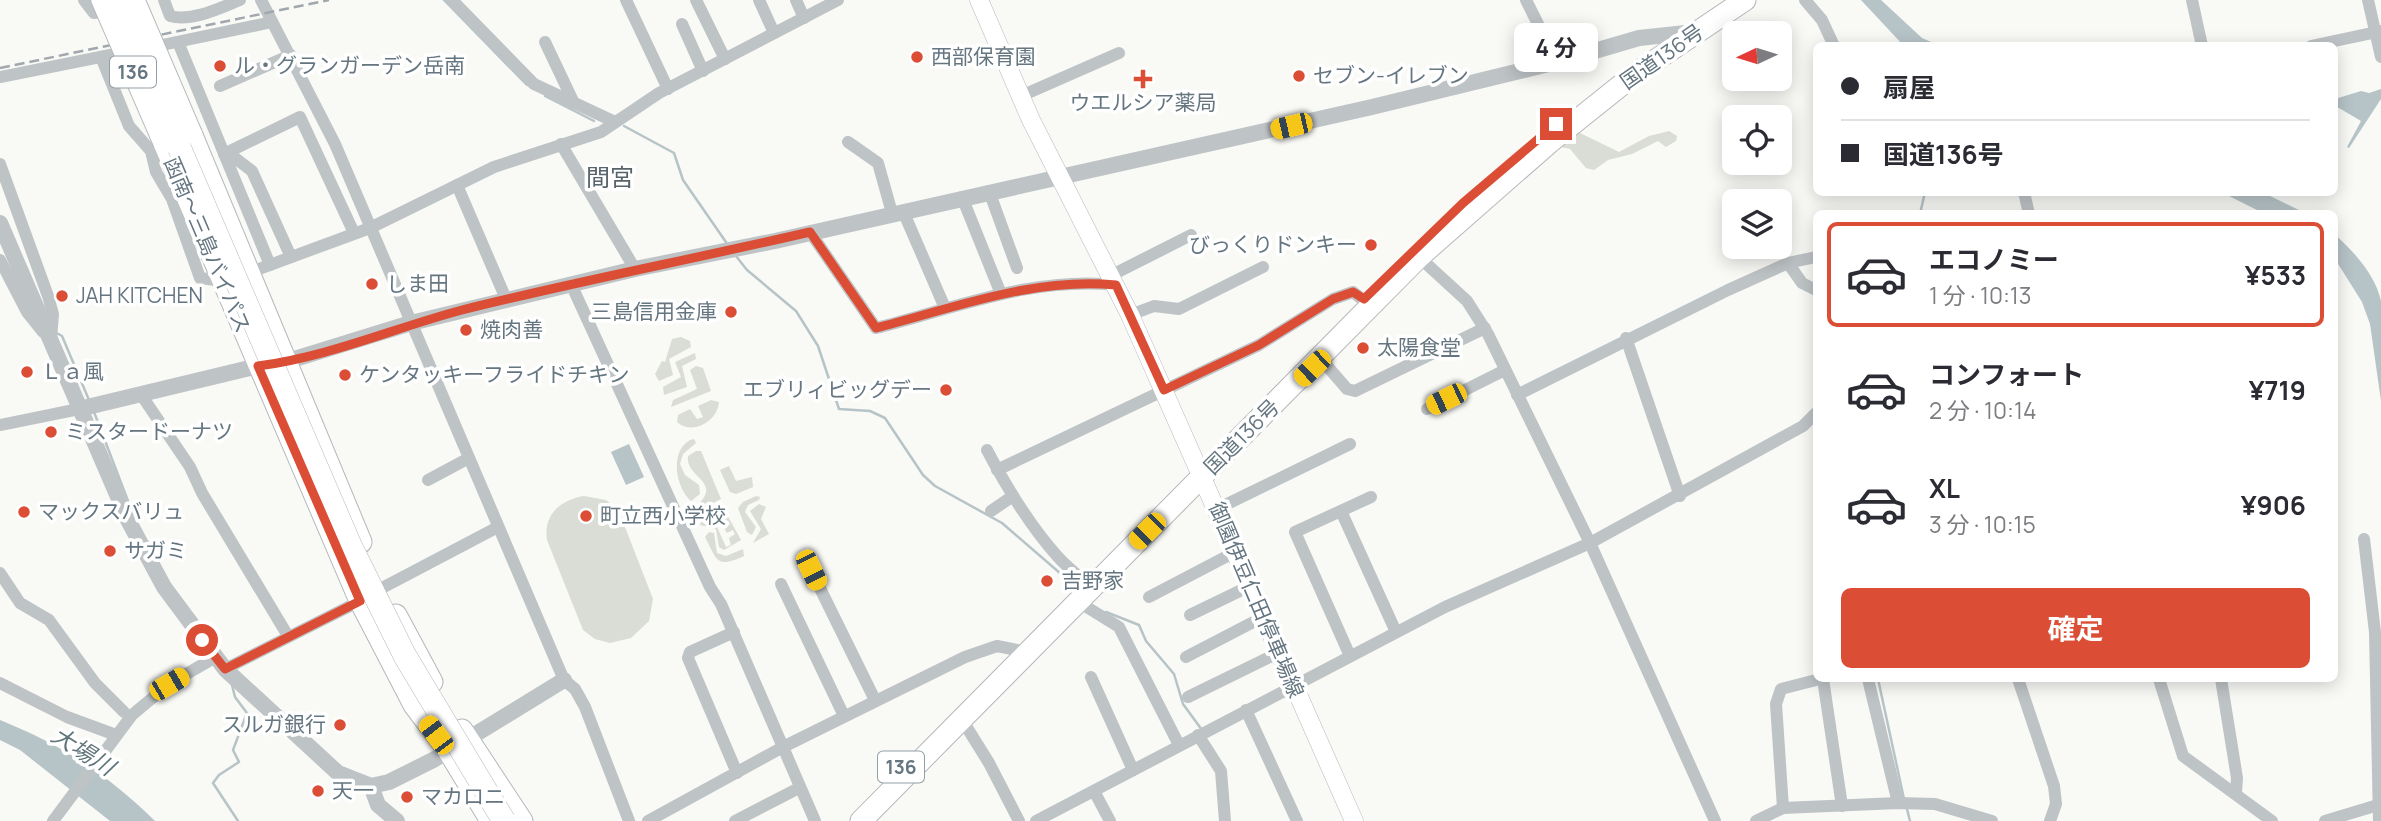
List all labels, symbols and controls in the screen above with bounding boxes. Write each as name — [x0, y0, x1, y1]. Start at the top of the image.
street label: 国道136号 — [1614, 17, 1709, 95]
north arrow — [1722, 21, 1792, 91]
map controls — [1722, 21, 1792, 259]
callout: 4 分 — [1514, 23, 1598, 72]
text: 4 分 — [1535, 31, 1577, 63]
place label: 西部保育園 — [931, 42, 1036, 70]
marker: 西部保育園 — [909, 49, 925, 65]
place label: ル・グランガーデン岳南 — [234, 51, 465, 79]
road number: 136 — [110, 57, 156, 88]
marker: ル・グランガーデン岳南 — [212, 58, 228, 74]
place label: セブン-イレブン — [1313, 61, 1469, 89]
marker: セブン-イレブン — [1291, 68, 1307, 84]
text: 扇屋 — [1883, 69, 1935, 105]
marker: ウエルシア薬局 — [1135, 71, 1151, 87]
place label: ウエルシア薬局 — [1070, 88, 1217, 116]
button: locate — [1722, 105, 1792, 175]
route end — [1540, 108, 1572, 140]
car — [1269, 111, 1314, 141]
text: 国道136号 — [1883, 136, 2004, 172]
street label: 函南～三島バイパス — [158, 152, 258, 337]
district label: 間宮 — [586, 160, 634, 193]
button: layers — [1722, 189, 1792, 259]
place label: びっくりドンキー — [1189, 230, 1357, 258]
marker: びっくりドンキー — [1363, 237, 1379, 253]
text: エコノミー — [1929, 241, 2059, 277]
icon: car — [1845, 243, 1908, 306]
text: ¥533 — [2245, 257, 2306, 293]
place label: しま田 — [386, 269, 449, 297]
marker: しま田 — [364, 276, 380, 292]
text: 1 分 · 10:13 — [1929, 279, 2032, 311]
place label: JAH KITCHEN — [76, 281, 203, 309]
marker: JAH KITCHEN — [54, 288, 70, 304]
place label: 三島信用金庫 — [591, 297, 717, 325]
marker: 三島信用金庫 — [723, 304, 739, 320]
place label: 焼肉善 — [480, 315, 543, 343]
marker: 焼肉善 — [458, 322, 474, 338]
place label: 太陽食堂 — [1377, 333, 1461, 361]
marker: 太陽食堂 — [1355, 340, 1371, 356]
car — [1290, 346, 1335, 390]
text: コンフォート — [1929, 356, 2084, 392]
place label: Ｌａ風 — [41, 357, 104, 385]
icon: car — [1845, 358, 1908, 421]
place label: ケンタッキーフライドチキン — [359, 360, 629, 388]
marker: Ｌａ風 — [19, 364, 35, 380]
marker: ケンタッキーフライドチキン — [337, 367, 353, 383]
text: ¥719 — [2249, 372, 2306, 408]
place label: エブリィビッグデー — [743, 375, 932, 403]
car — [1423, 380, 1470, 418]
marker: エブリィビッグデー — [938, 382, 954, 398]
street label: 国道136号 — [1198, 393, 1285, 480]
text: 2 分 · 10:14 — [1929, 394, 2037, 426]
place label: ミスタードーナツ — [65, 417, 233, 445]
marker: ミスタードーナツ — [43, 424, 59, 440]
text: XL — [1929, 470, 1960, 506]
icon: car — [1845, 473, 1908, 536]
text: ¥906 — [2241, 487, 2306, 523]
place label: マックスバリュ — [38, 497, 184, 525]
street label: 御園伊豆仁田停車場線 — [1203, 497, 1311, 702]
place label: 町立西小学校 — [600, 501, 726, 529]
marker: マックスバリュ — [16, 504, 32, 520]
marker: 町立西小学校 — [578, 508, 594, 524]
text: 3 分 · 10:15 — [1929, 508, 2036, 540]
car — [1125, 509, 1170, 553]
place label: サガミ — [124, 536, 187, 564]
marker: サガミ — [102, 543, 118, 559]
car — [793, 547, 830, 593]
place label: 吉野家 — [1061, 566, 1124, 594]
marker: 吉野家 — [1039, 573, 1055, 589]
button: 確定 — [1841, 588, 2310, 668]
route start — [186, 624, 218, 656]
car — [146, 664, 193, 704]
place label: スルガ銀行 — [222, 710, 326, 738]
car — [415, 712, 458, 758]
marker: スルガ銀行 — [332, 717, 348, 733]
water label: 大場川 — [46, 718, 124, 784]
road number: 136 — [878, 752, 924, 782]
place label: 天一 — [332, 776, 374, 804]
place label: マカロニ — [421, 782, 505, 810]
marker: 天一 — [310, 783, 326, 799]
marker: マカロニ — [399, 789, 415, 805]

